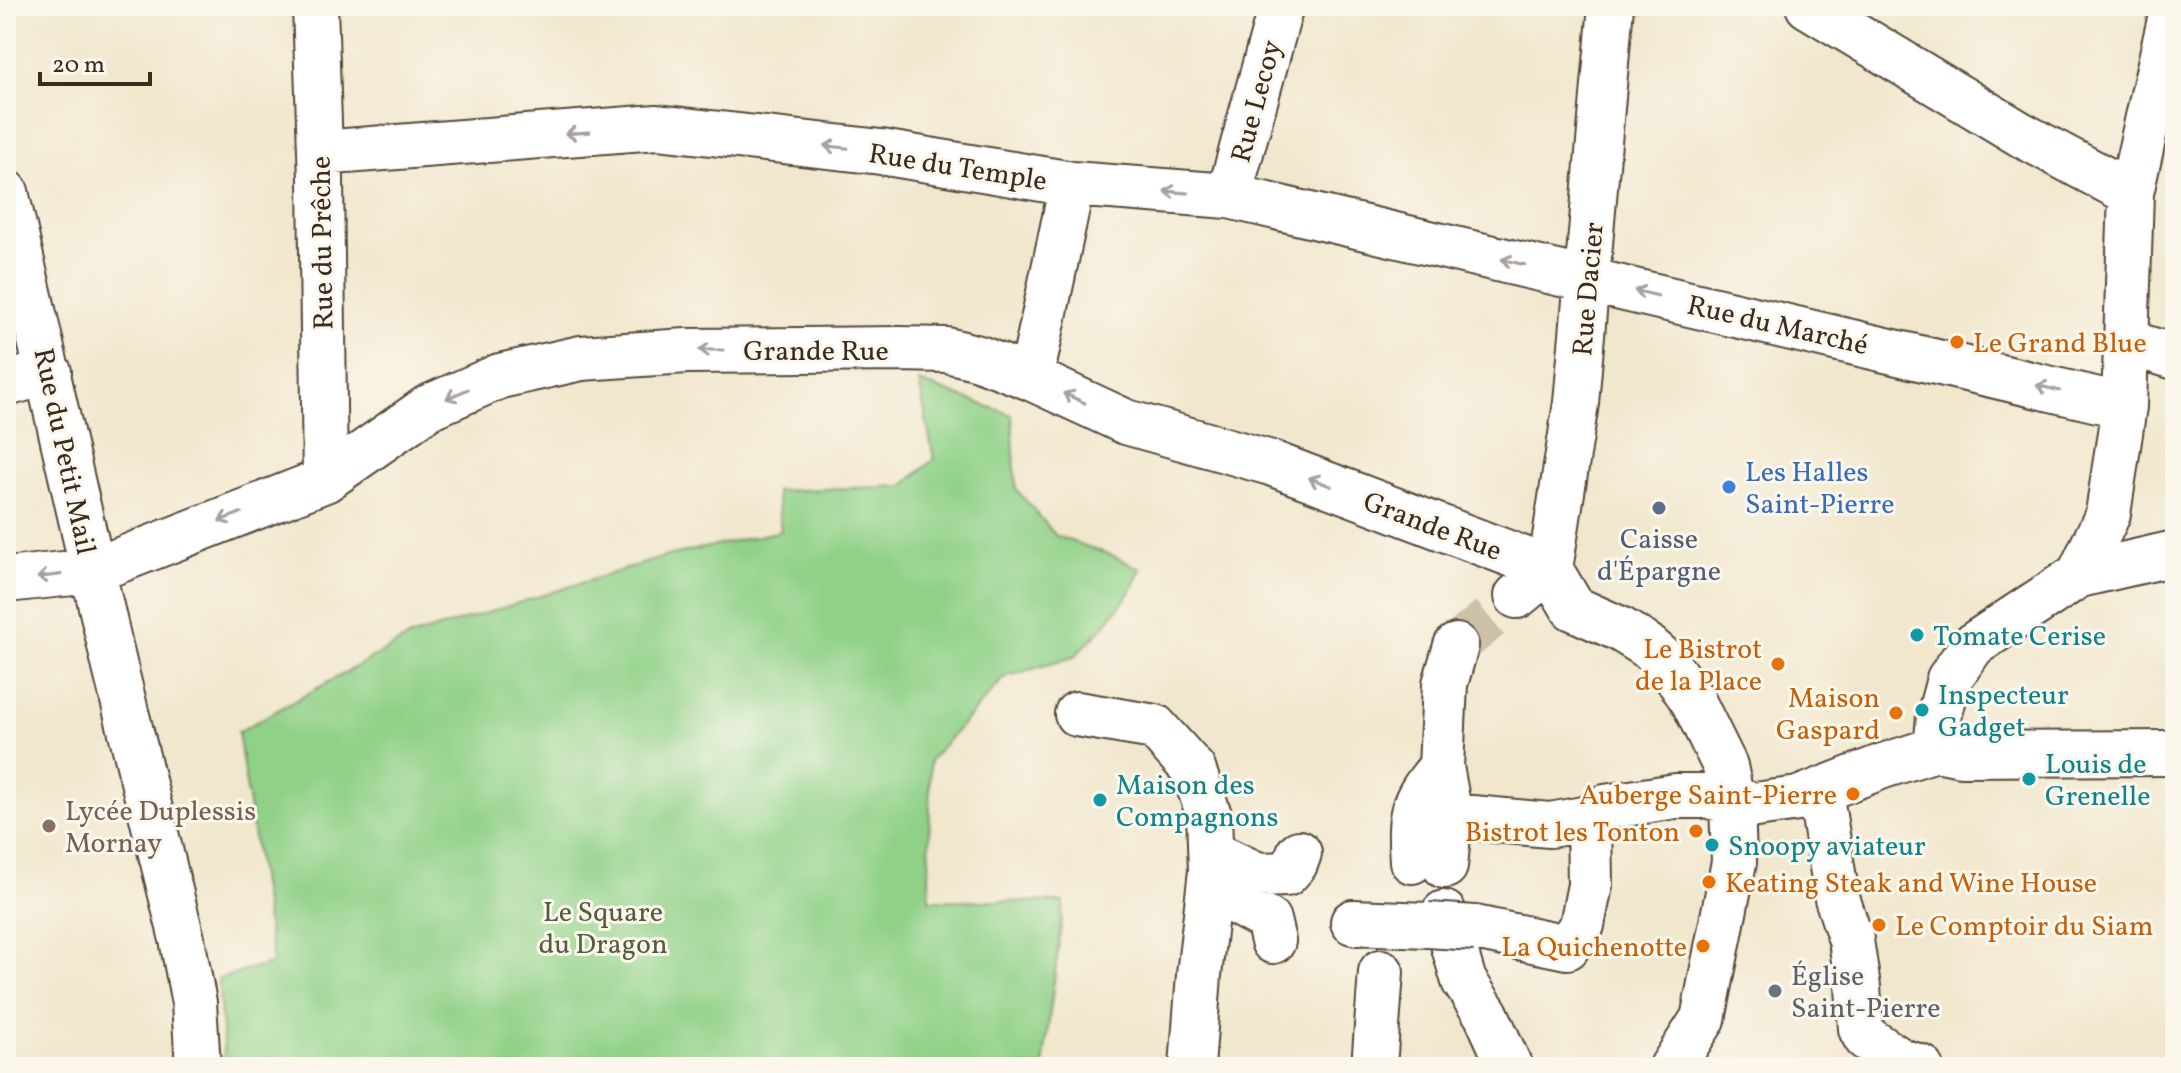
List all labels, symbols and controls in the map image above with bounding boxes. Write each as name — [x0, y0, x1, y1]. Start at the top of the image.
scale bar — [40, 36, 150, 86]
street label: Rue Lecoy — [1222, 36, 1292, 167]
text: 20 m — [52, 49, 105, 83]
one-way arrow — [564, 126, 591, 141]
street label: Rue du Temple — [866, 135, 1050, 202]
one-way arrow — [823, 139, 850, 154]
street label: Rue du Prêche — [302, 156, 345, 330]
one-way arrow — [1163, 184, 1190, 199]
street label: Rue Dacier — [1564, 220, 1615, 358]
one-way arrow — [1500, 254, 1526, 269]
one-way arrow — [1634, 285, 1659, 300]
street label: Rue du Marché — [1683, 287, 1872, 366]
place label: Le Grand Blue — [1973, 325, 2147, 364]
street label: Grande Rue — [743, 333, 889, 372]
marker: Le Grand Blue — [1948, 333, 1966, 351]
one-way arrow — [698, 342, 725, 358]
street label: Rue du Petit Mail — [23, 345, 105, 559]
one-way arrow — [2036, 380, 2062, 395]
one-way arrow — [446, 388, 470, 403]
one-way arrow — [1063, 390, 1087, 405]
place label: Les Halles Saint-Pierre — [1745, 454, 1894, 525]
one-way arrow — [1308, 474, 1333, 488]
marker: Les Halles Saint-Pierre — [1720, 478, 1738, 496]
street label: Grande Rue — [1357, 483, 1507, 572]
marker: Caisse d'Épargne — [1650, 499, 1668, 517]
one-way arrow — [218, 511, 243, 525]
place label: Caisse d'Épargne — [1597, 521, 1721, 592]
one-way arrow — [36, 568, 63, 583]
place label: Tomate Cerise — [1933, 618, 2106, 657]
marker: Tomate Cerise — [1908, 626, 1926, 644]
place label: Le Bistrot de la Place — [1635, 631, 1762, 702]
marker: Le Bistrot de la Place — [1769, 655, 1787, 673]
place label: Inspecteur Gadget — [1938, 677, 2069, 748]
place label: Maison Gaspard — [1776, 680, 1880, 751]
marker: Inspecteur Gadget — [1913, 701, 1931, 719]
marker: Maison Gaspard — [1887, 704, 1905, 722]
place label: Louis de Grenelle — [2045, 746, 2150, 817]
place label: Maison des Compagnons — [1116, 767, 1279, 838]
marker: Louis de Grenelle — [2020, 770, 2038, 788]
place label: Auberge Saint-Pierre — [1579, 777, 1837, 816]
marker: Auberge Saint-Pierre — [1844, 785, 1862, 803]
marker: Maison des Compagnons — [1091, 791, 1109, 809]
place label: Lycée Duplessis Mornay — [65, 793, 256, 864]
place label: Bistrot les Tonton — [1465, 814, 1680, 853]
marker: Lycée Duplessis Mornay — [40, 817, 58, 835]
marker: Bistrot les Tonton — [1687, 822, 1705, 840]
place label: Snoopy aviateur — [1728, 828, 1926, 867]
marker: Snoopy aviateur — [1703, 836, 1721, 854]
place label: Keating Steak and Wine House — [1725, 865, 2097, 904]
marker: Keating Steak and Wine House — [1700, 873, 1718, 891]
park label: Le Square du Dragon — [538, 894, 668, 965]
place label: Le Comptoir du Siam — [1895, 908, 2154, 947]
marker: Le Comptoir du Siam — [1870, 916, 1888, 934]
place label: La Quichenotte — [1501, 929, 1687, 968]
marker: La Quichenotte — [1694, 937, 1712, 955]
place label: Église Saint-Pierre — [1791, 958, 1940, 1029]
marker: Église Saint-Pierre — [1766, 982, 1784, 1000]

